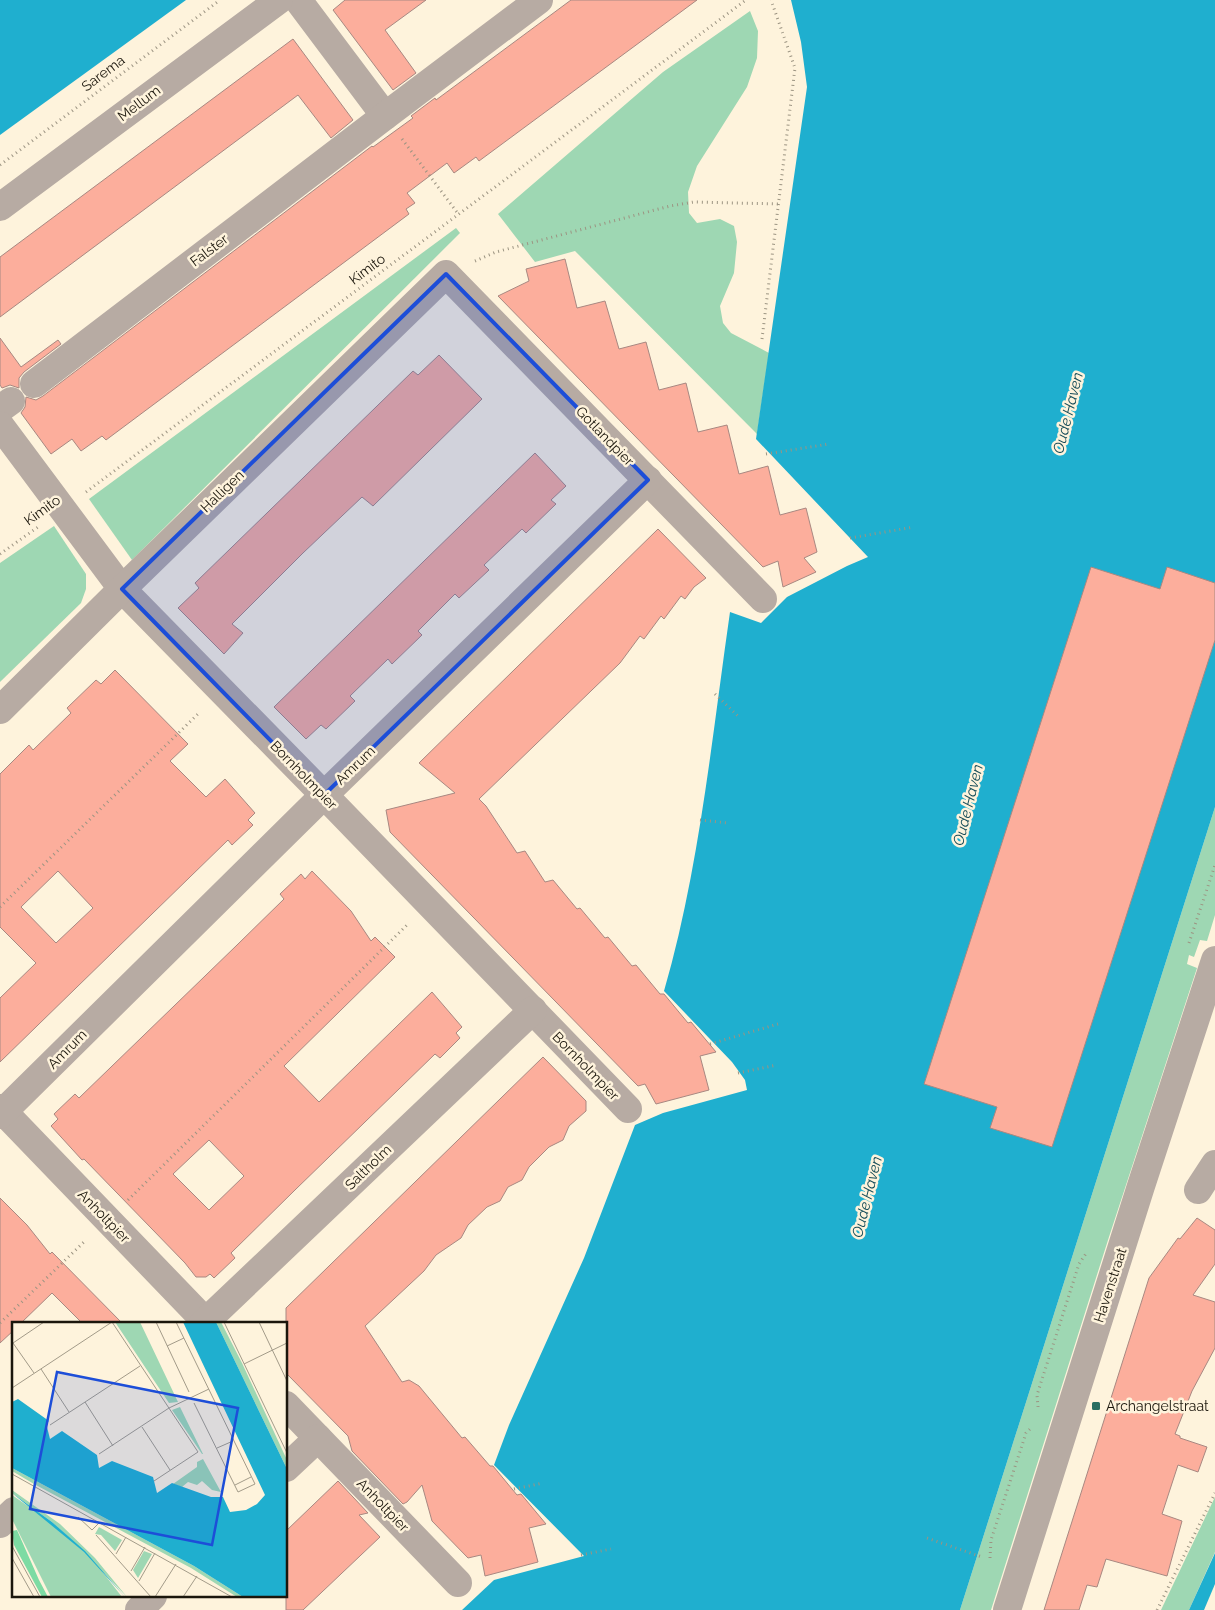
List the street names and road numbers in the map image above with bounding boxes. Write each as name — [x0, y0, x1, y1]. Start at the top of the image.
street label: Sarema — [78, 52, 128, 94]
street label: Mellum — [115, 82, 163, 124]
street label: Falster — [187, 231, 231, 269]
street label: Kimito — [346, 250, 388, 288]
street label: Gotlandpier — [573, 403, 637, 469]
street label: Halligen — [197, 467, 247, 515]
street label: Kimito — [21, 492, 63, 528]
street label: Bornholmpier — [267, 738, 341, 813]
street label: Amrum — [332, 742, 378, 788]
street label: Amrum — [44, 1026, 90, 1072]
street label: Bornholmpier — [549, 1029, 623, 1104]
street label: Saltholm — [342, 1141, 394, 1193]
street label: Anholtpier — [75, 1186, 133, 1246]
street label: Havenstraat — [1090, 1245, 1130, 1324]
street label: Anholtpier — [354, 1475, 412, 1535]

